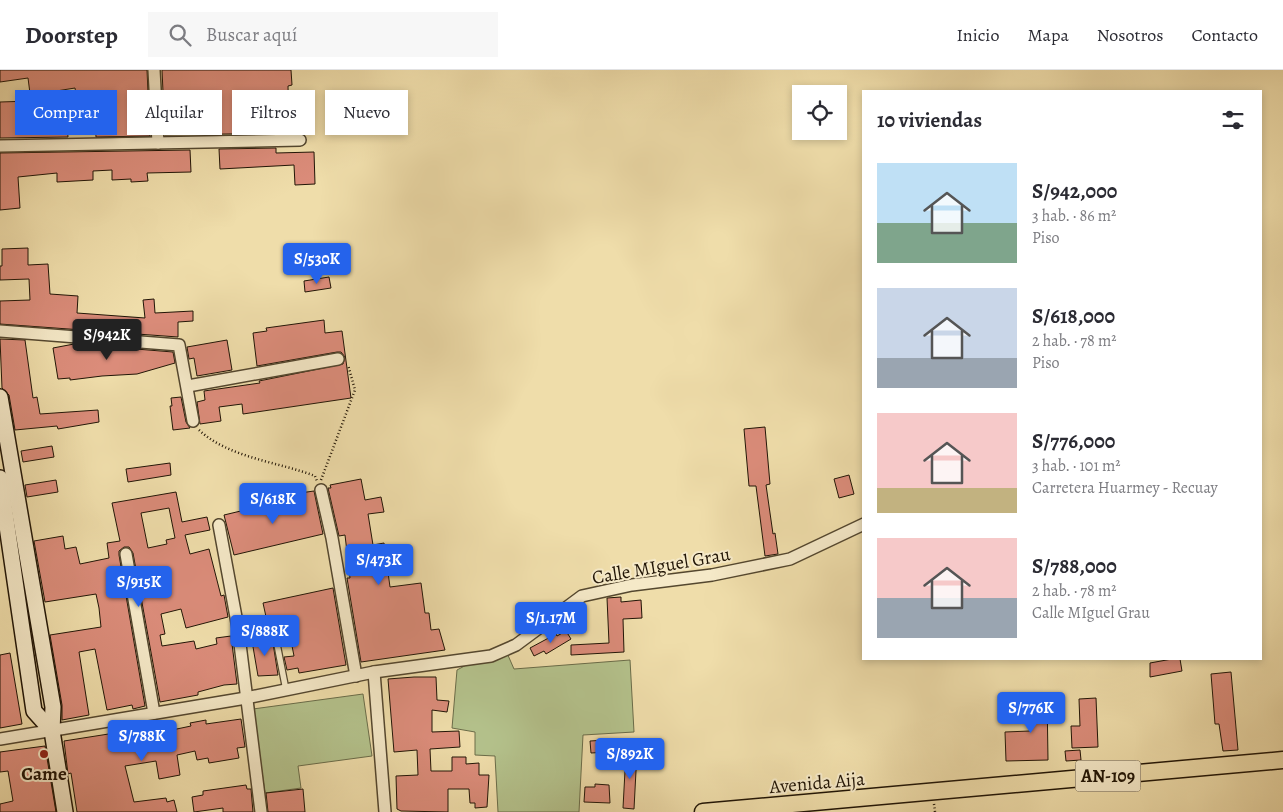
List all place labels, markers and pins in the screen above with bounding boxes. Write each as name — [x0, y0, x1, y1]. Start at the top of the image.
pin: S/530K — [276, 242, 358, 285]
pin: S/942K — [66, 318, 148, 361]
pin: S/618K — [232, 482, 314, 525]
pin: S/473K — [338, 544, 420, 586]
pin: S/915K — [98, 566, 180, 608]
pin: S/1.17M — [505, 602, 597, 644]
pin: S/888K — [224, 614, 306, 657]
pin: S/776K — [990, 692, 1072, 734]
pin: S/788K — [101, 720, 183, 762]
pin: S/892K — [589, 738, 671, 780]
marker: Came — [38, 748, 50, 760]
place label: Came — [21, 761, 67, 787]

